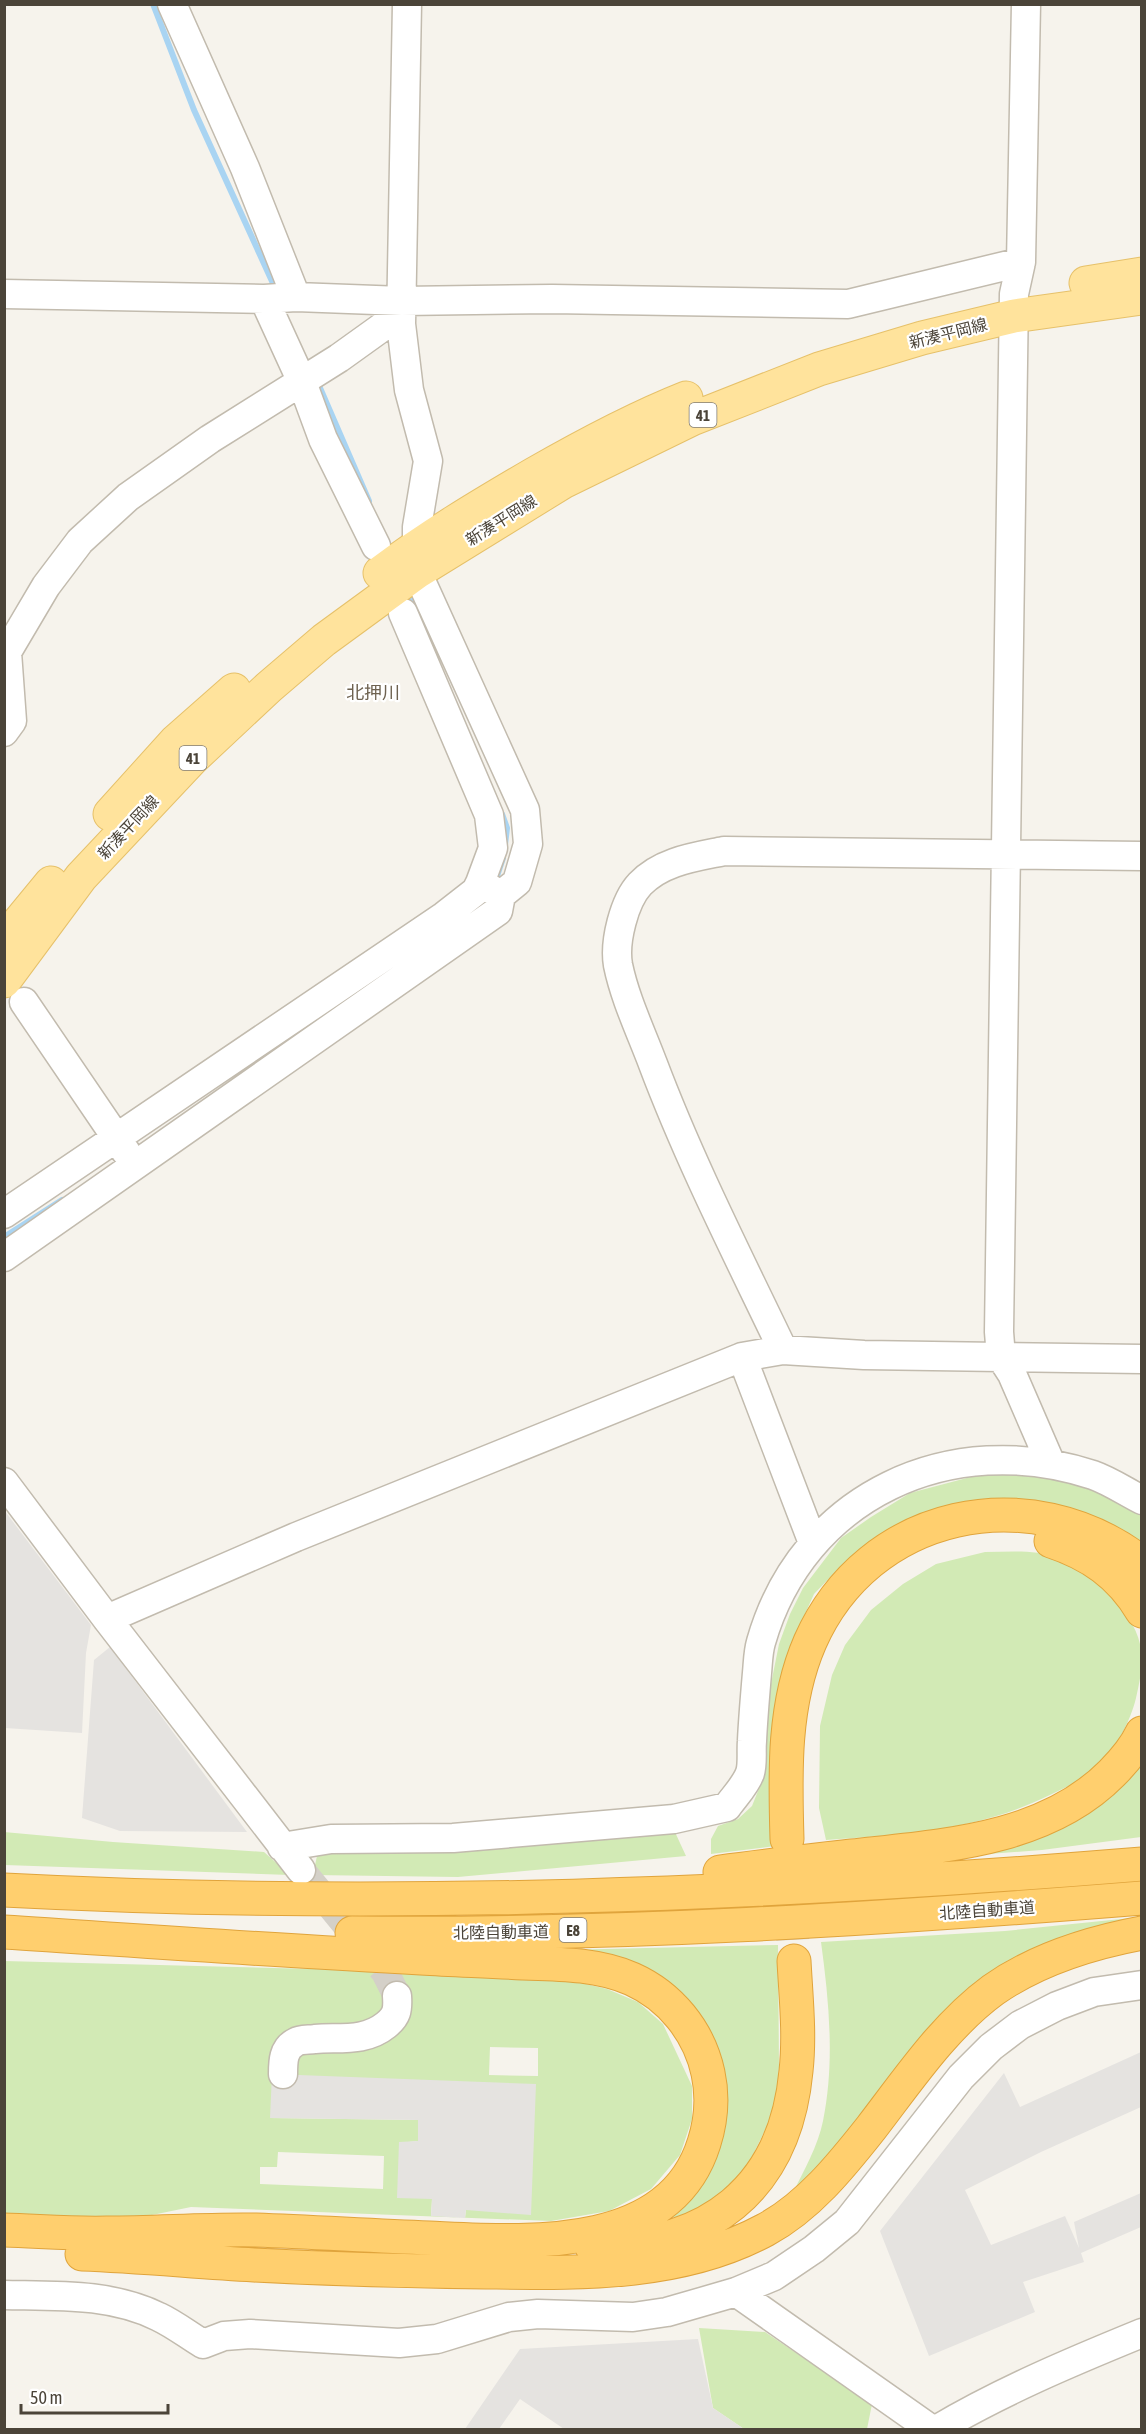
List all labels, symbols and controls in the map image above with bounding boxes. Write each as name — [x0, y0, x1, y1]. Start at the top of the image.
street label: 新湊平岡線 — [907, 315, 989, 351]
road number: 41 — [690, 403, 716, 427]
street label: 新湊平岡線 — [462, 491, 540, 549]
district label: 北押川 — [346, 682, 400, 703]
road number: 41 — [180, 746, 206, 770]
street label: 新湊平岡線 — [94, 792, 162, 862]
street label: 北陸自動車道 — [938, 1898, 1036, 1922]
road number: E8 — [560, 1918, 586, 1942]
street label: 北陸自動車道 — [453, 1922, 549, 1942]
scale bar — [21, 2377, 168, 2415]
text: 50 m — [30, 2387, 62, 2408]

